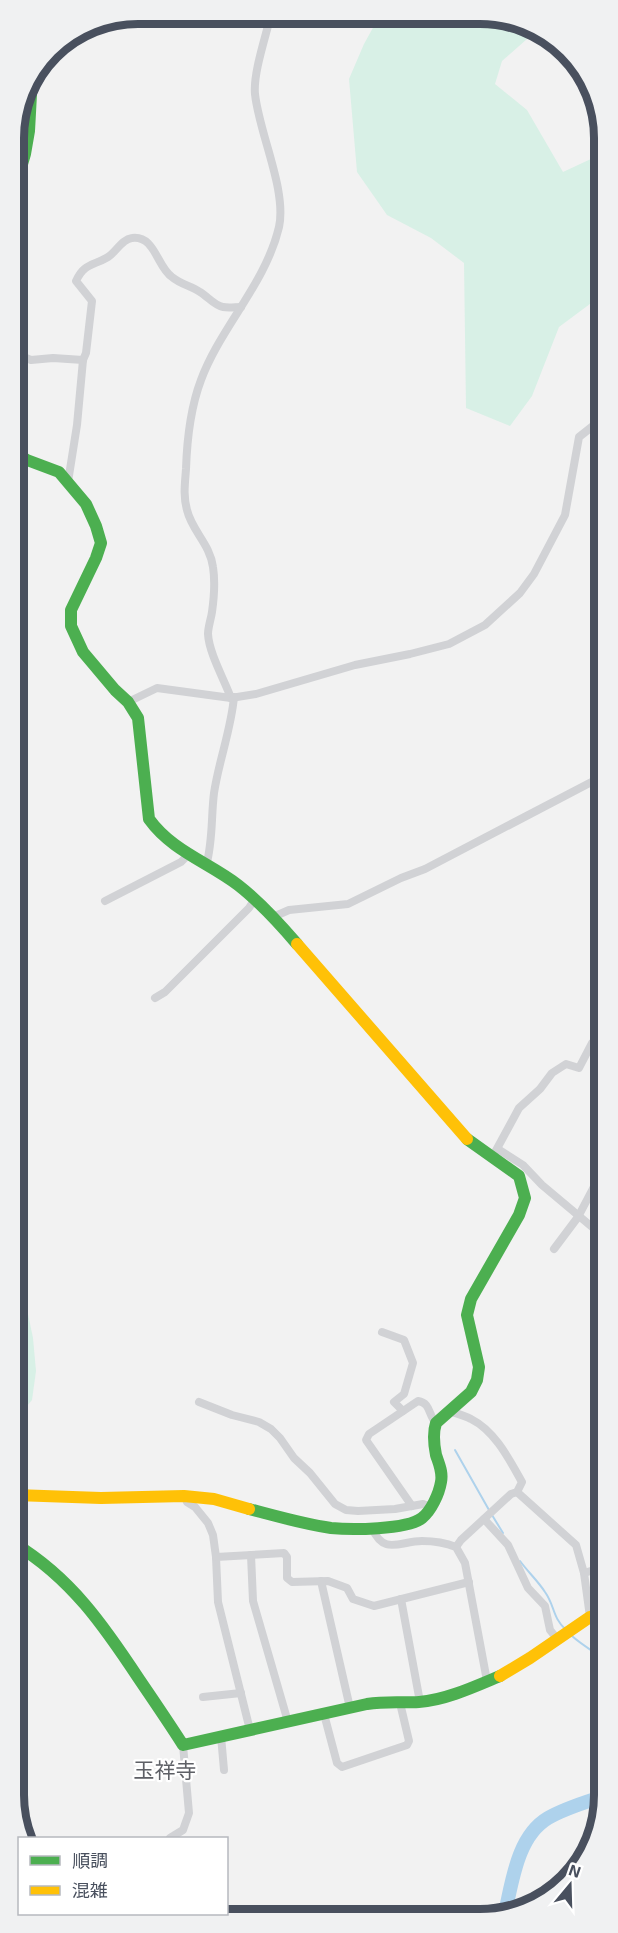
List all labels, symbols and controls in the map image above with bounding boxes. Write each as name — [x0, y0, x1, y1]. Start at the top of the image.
district label: 玉祥寺 — [134, 1757, 197, 1782]
legend — [18, 1837, 228, 1915]
text: 順調 — [72, 1849, 108, 1871]
north arrow — [540, 1855, 600, 1915]
text: N — [566, 1859, 584, 1881]
text: 混雑 — [72, 1879, 108, 1901]

